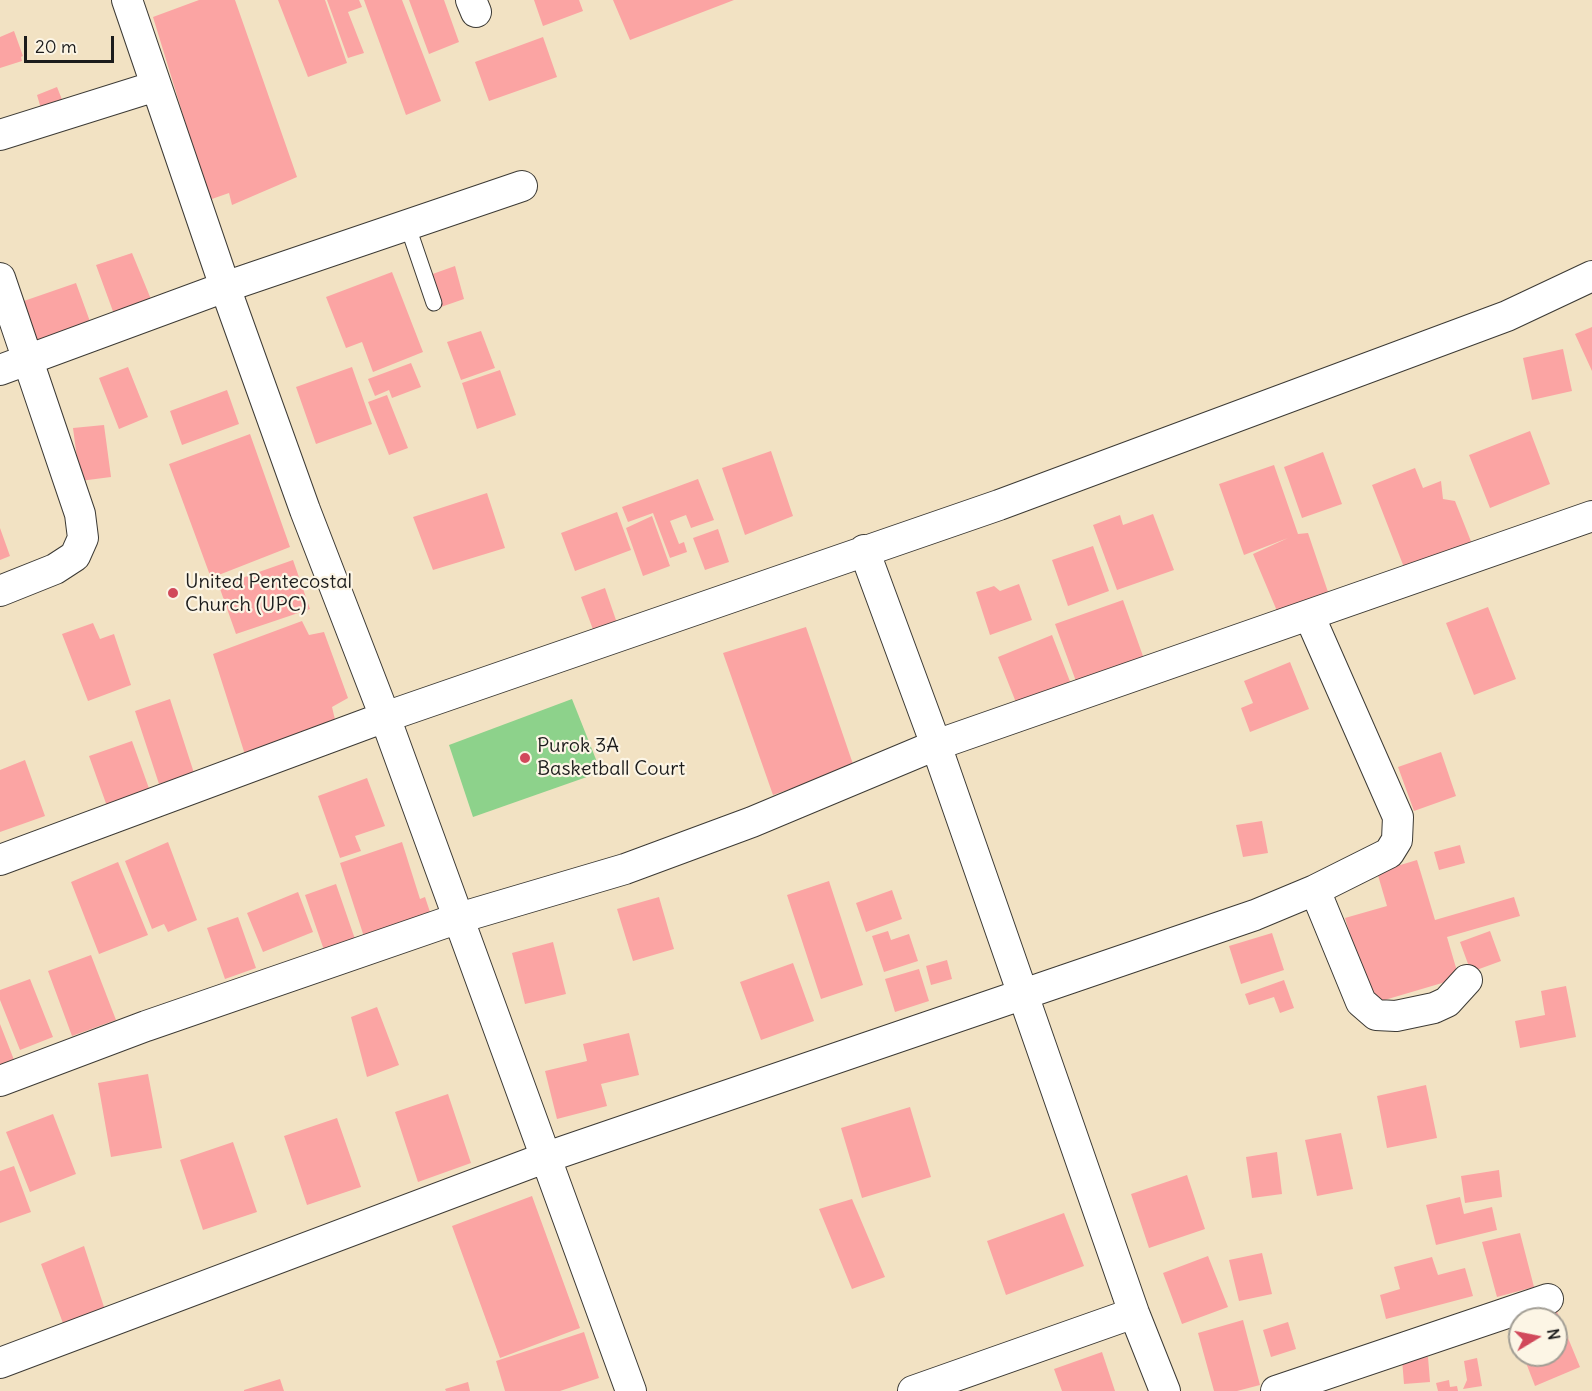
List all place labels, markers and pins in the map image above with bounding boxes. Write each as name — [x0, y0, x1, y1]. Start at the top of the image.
place label: United Pentecostal Church (UPC) — [185, 570, 352, 617]
marker: United Pentecostal Church (UPC) — [166, 586, 180, 600]
place label: Purok 3A Basketball Court — [537, 734, 685, 781]
marker: Purok 3A Basketball Court — [518, 751, 532, 765]

